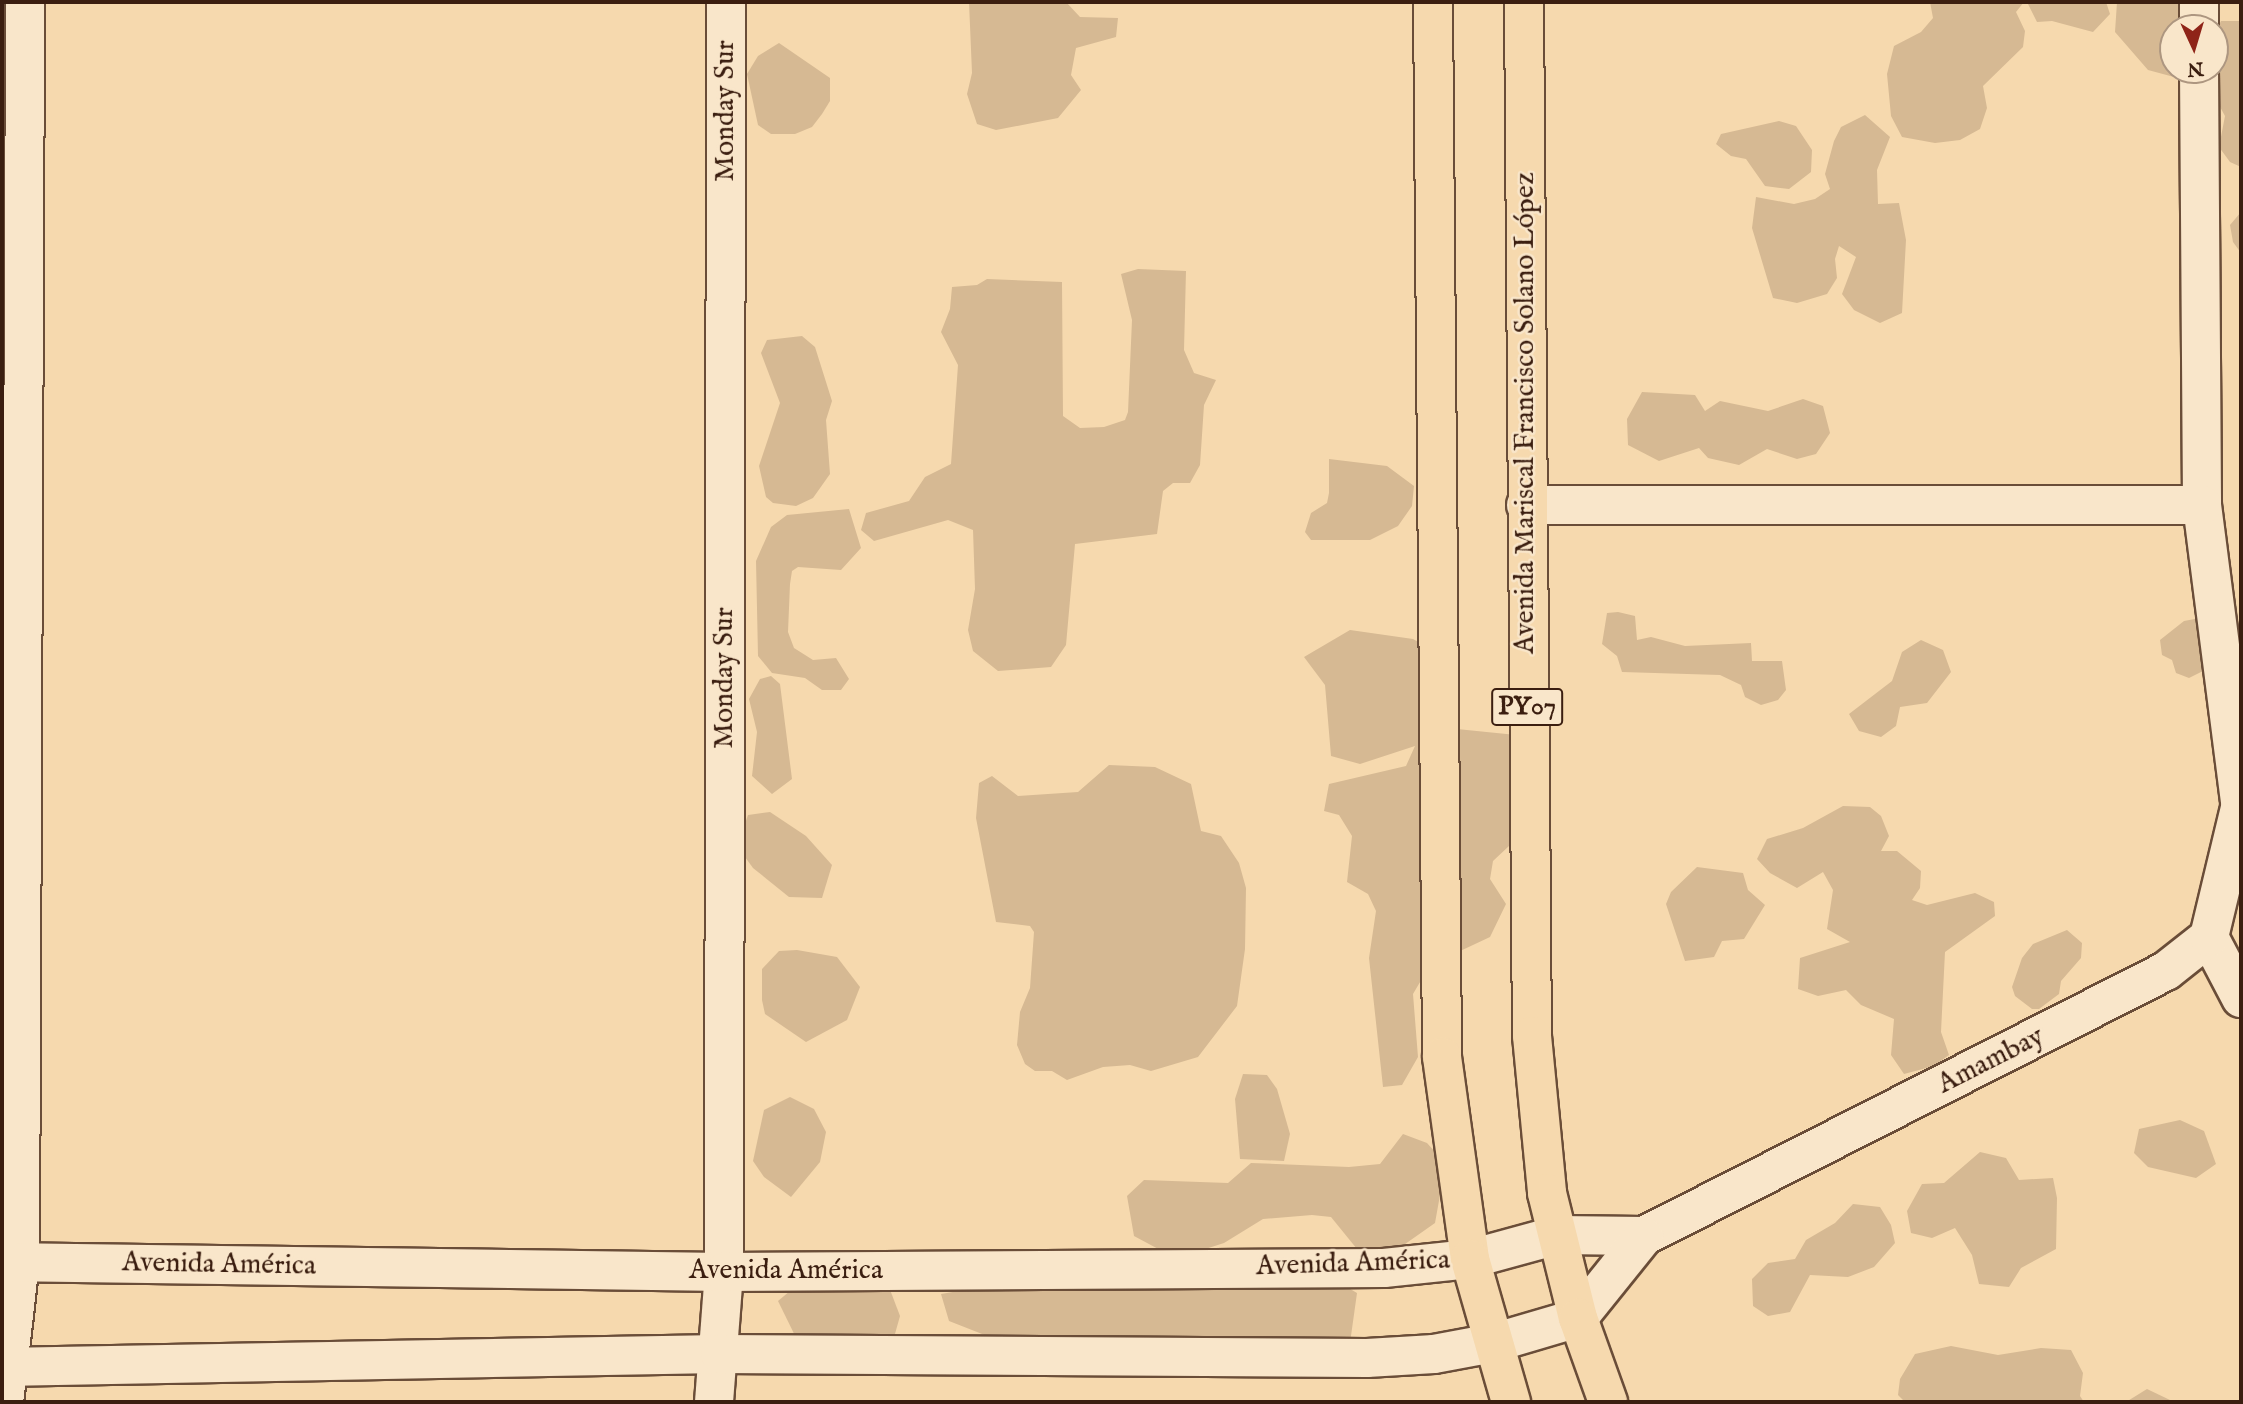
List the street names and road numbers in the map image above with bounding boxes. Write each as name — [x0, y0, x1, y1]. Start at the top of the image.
street label: Monday Sur — [709, 40, 743, 182]
street label: Avenida Mariscal Francisco Solano López — [1509, 172, 1543, 654]
street label: Monday Sur — [708, 607, 742, 749]
road number: PY07 — [1490, 684, 1564, 730]
street label: Amambay — [1932, 1020, 2050, 1102]
street label: Avenida América — [1255, 1244, 1451, 1284]
street label: Avenida América — [122, 1247, 316, 1283]
street label: Avenida América — [689, 1254, 883, 1288]

